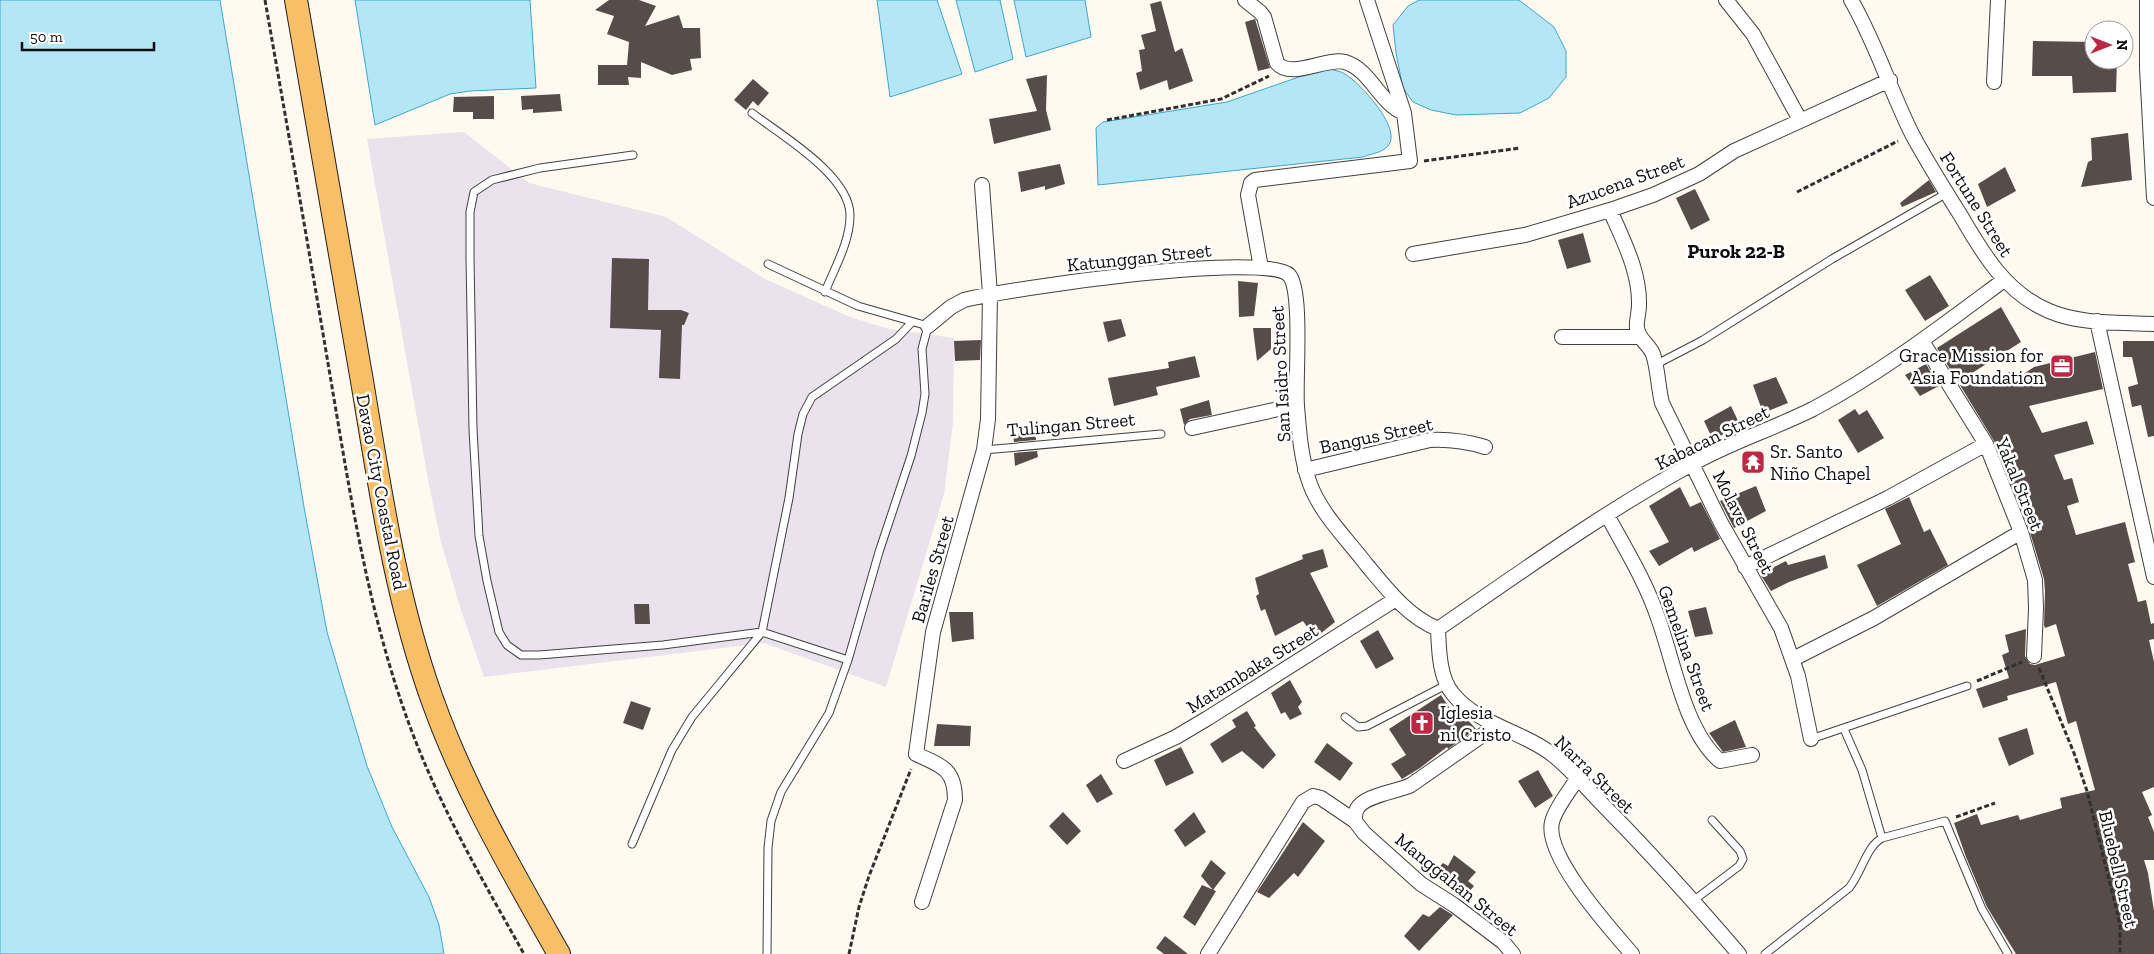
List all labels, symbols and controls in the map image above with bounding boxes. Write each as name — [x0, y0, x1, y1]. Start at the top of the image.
scale bar — [22, 20, 155, 52]
north arrow — [2084, 20, 2134, 70]
text: 50 m — [30, 28, 63, 46]
text: N — [2113, 40, 2130, 51]
street label: Fortune Street — [1935, 147, 2018, 261]
street label: Azucena Street — [1563, 149, 1687, 213]
street label: Katunggan Street — [1066, 238, 1212, 277]
district label: Purok 22-B — [1687, 239, 1785, 263]
street label: San Isidro Street — [1265, 305, 1296, 443]
place label: Grace Mission for Asia Foundation — [1899, 344, 2044, 389]
office icon: Grace Mission for Asia Foundation — [2049, 353, 2075, 379]
street label: Davao City Coastal Road — [351, 392, 412, 593]
street label: Kabacan Street — [1651, 400, 1773, 475]
street label: Tulingan Street — [1006, 407, 1136, 442]
street label: Bangus Street — [1317, 412, 1435, 459]
street label: Yakal Street — [1990, 434, 2049, 534]
place label: Sr. Santo Niño Chapel — [1770, 440, 1871, 485]
temple icon: Sr. Santo Niño Chapel — [1740, 449, 1766, 475]
street label: Molave Street — [1708, 467, 1779, 578]
street label: Bariles Street — [906, 513, 959, 625]
street label: Gemelina Street — [1653, 582, 1720, 714]
street label: Matambaka Street — [1182, 619, 1322, 718]
place label: Iglesia ni Cristo — [1440, 701, 1511, 746]
church icon: Iglesia ni Cristo — [1409, 710, 1435, 736]
street label: Narra Street — [1550, 731, 1639, 818]
street label: Bluebell Street — [2094, 808, 2143, 930]
street label: Manggahan Street — [1390, 828, 1523, 941]

